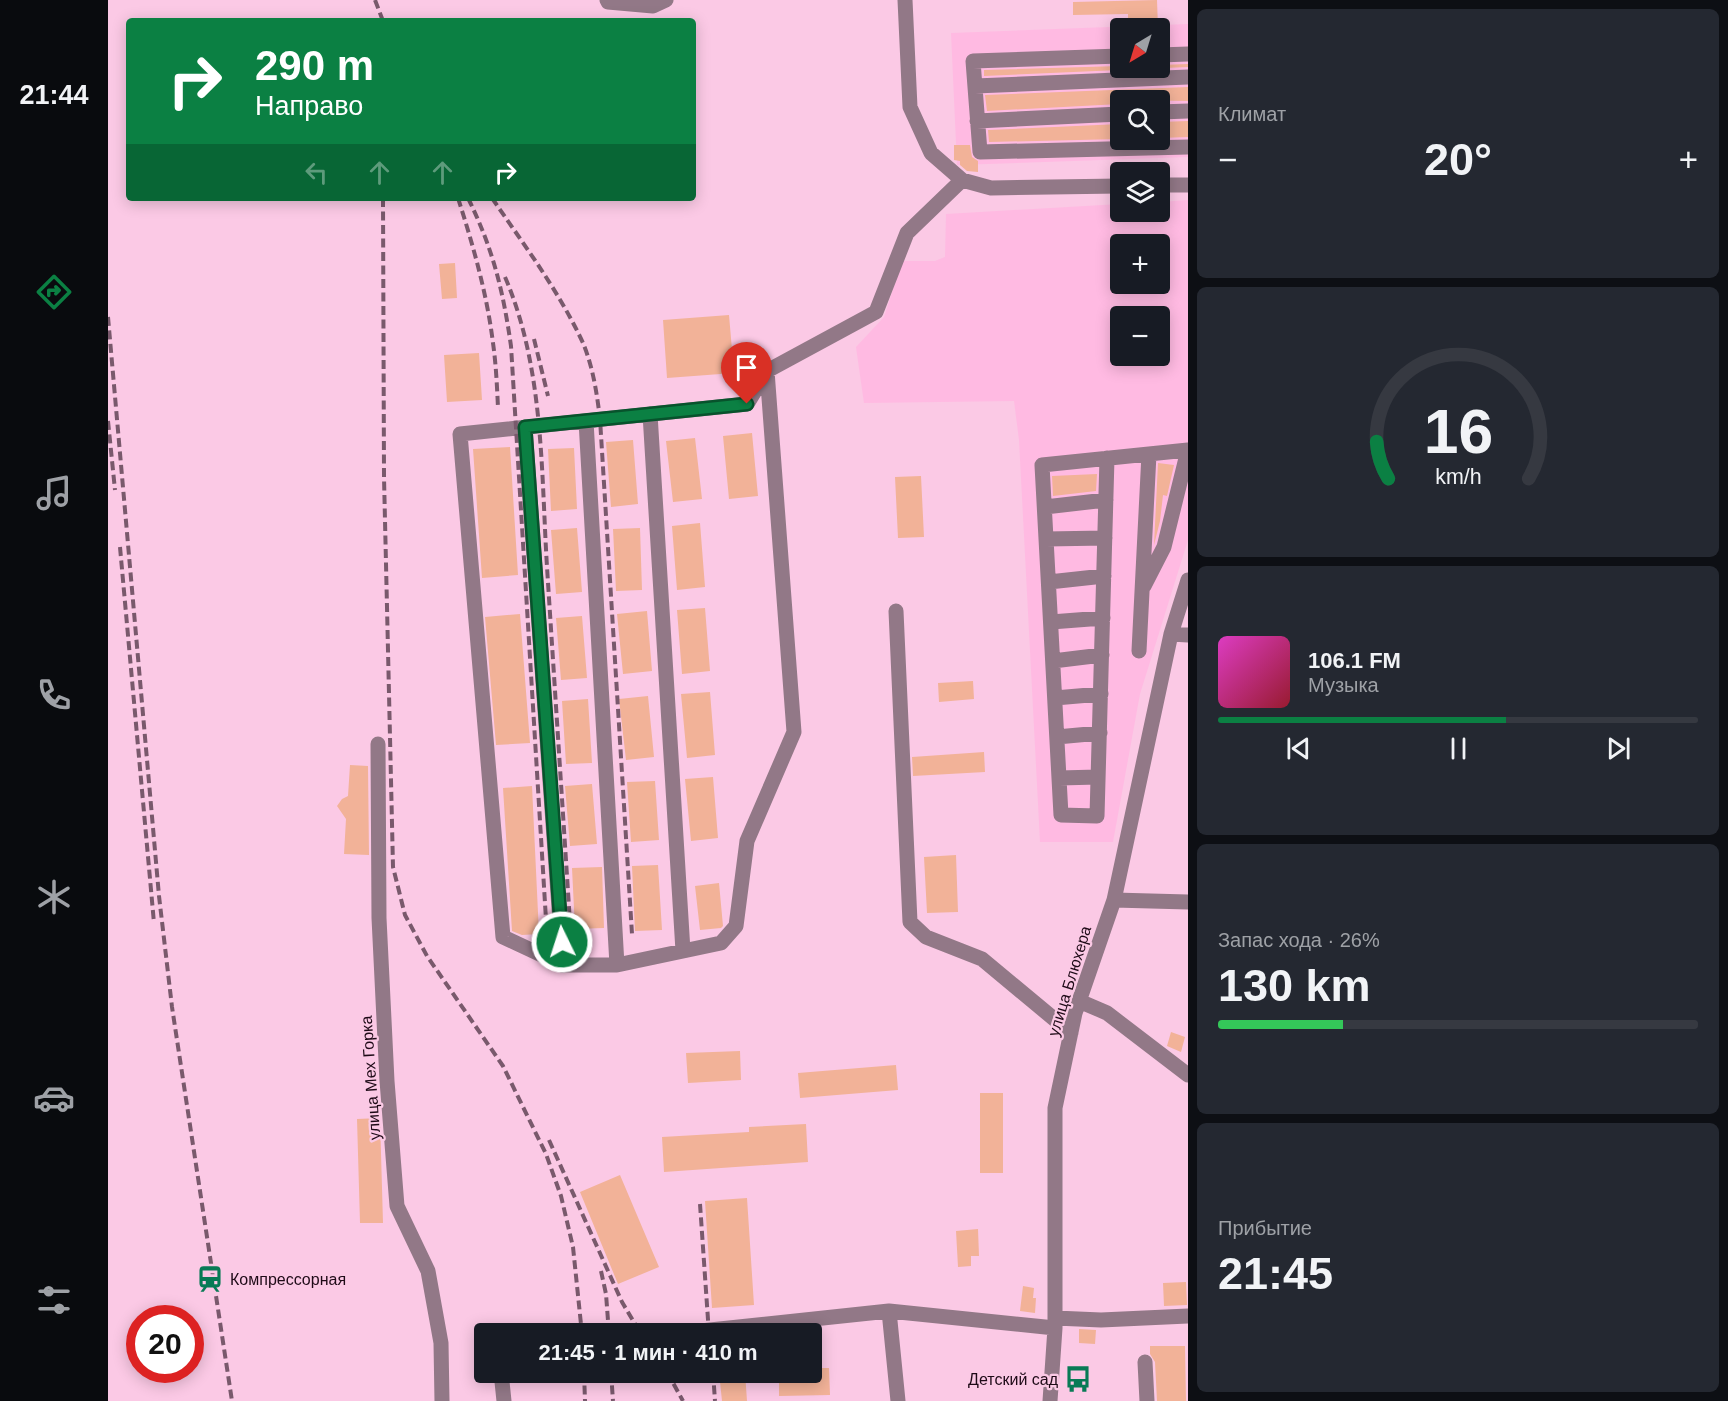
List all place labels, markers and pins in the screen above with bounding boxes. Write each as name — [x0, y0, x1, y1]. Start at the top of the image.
pin — [721, 342, 772, 404]
station icon: Компрессорная — [195, 1264, 225, 1294]
place label: Компрессорная — [230, 1271, 346, 1288]
bus stop icon: Детский сад — [1063, 1364, 1093, 1394]
place label: Детский сад — [968, 1371, 1059, 1388]

